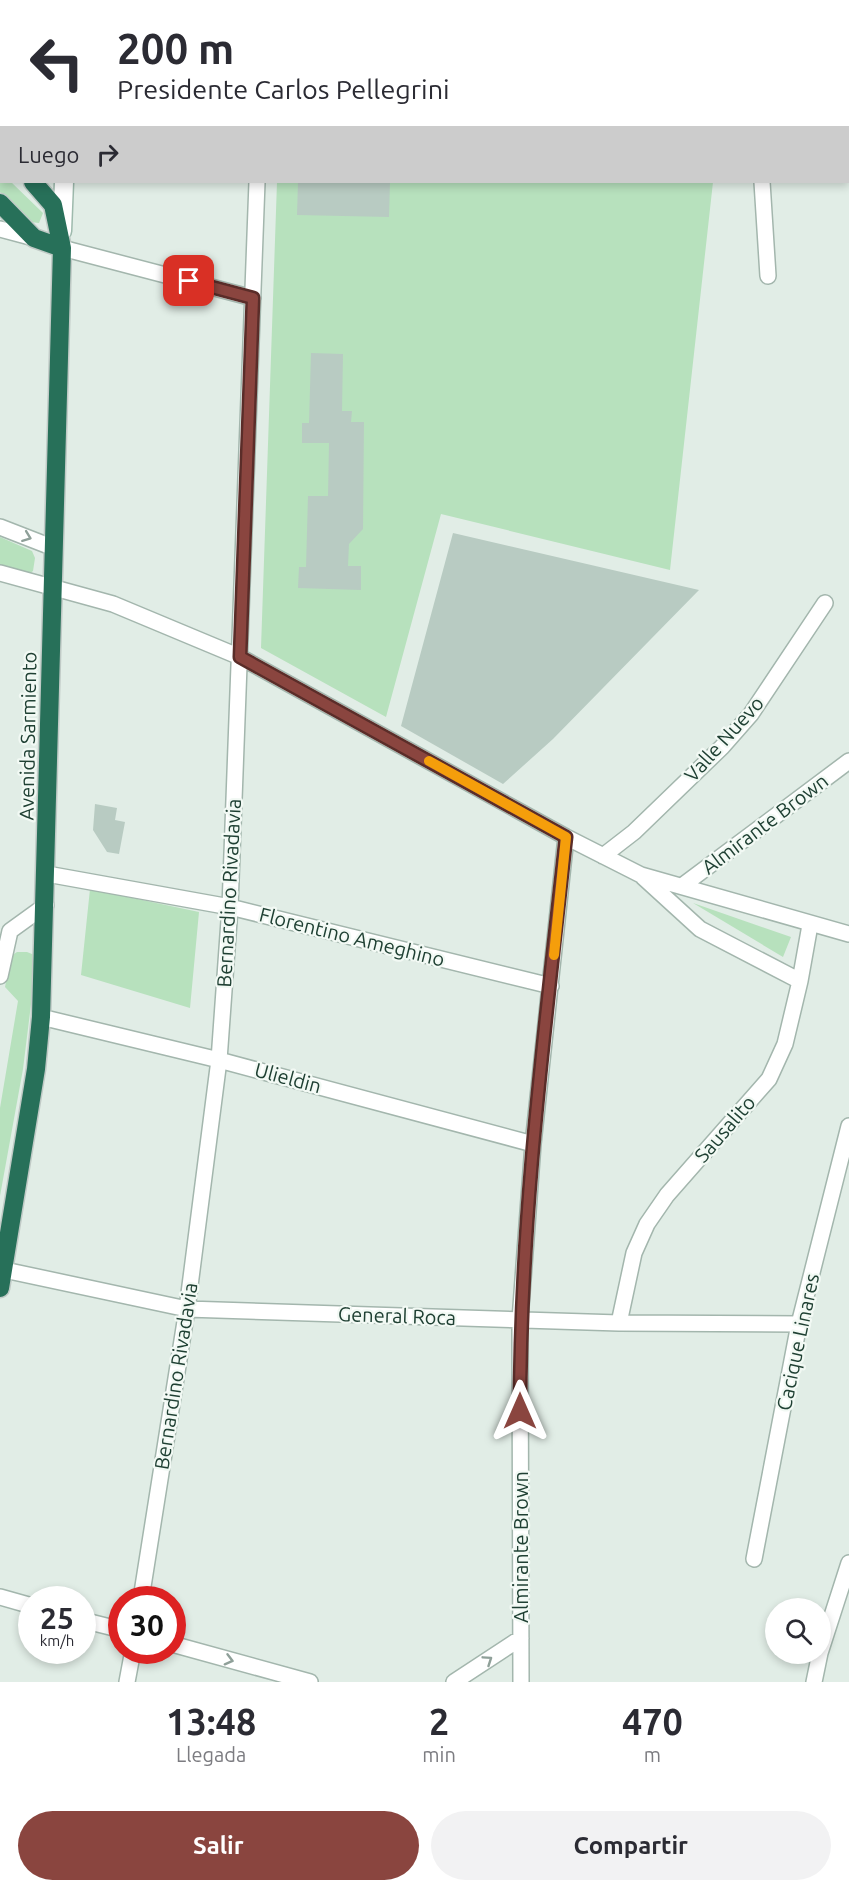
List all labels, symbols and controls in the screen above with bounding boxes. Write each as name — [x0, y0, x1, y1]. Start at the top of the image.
icon: left — [18, 24, 96, 102]
text: 200 m — [117, 25, 234, 72]
text: Presidente Carlos Pellegrini — [117, 74, 450, 104]
icon: right — [91, 138, 124, 171]
text: Luego — [18, 142, 79, 167]
pin — [163, 255, 214, 306]
icon: arrive — [172, 264, 205, 297]
one-way arrow — [21, 530, 32, 542]
street label: Avenida Sarmiento — [15, 651, 40, 821]
street label: Valle Nuevo — [679, 691, 768, 786]
street label: Almirante Brown — [697, 769, 832, 879]
street label: Bernardino Rivadavia — [212, 798, 245, 988]
street label: Florentino Ameghino — [257, 902, 447, 971]
street label: Ulieldin — [252, 1058, 324, 1097]
street label: Sausalito — [689, 1091, 760, 1167]
street label: Cacique Linares — [772, 1271, 823, 1413]
street label: Bernardino Rivadavia — [149, 1281, 202, 1471]
street label: General Roca — [338, 1302, 456, 1329]
position arrow — [488, 1379, 552, 1443]
street label: Almirante Brown — [509, 1471, 532, 1623]
speed limit sign: 30 — [108, 1586, 186, 1664]
map controls — [765, 1598, 831, 1664]
button: search — [765, 1598, 831, 1664]
text: 25 — [40, 1601, 74, 1635]
text: km/h — [40, 1632, 74, 1649]
one-way arrow — [223, 1653, 234, 1665]
one-way arrow — [481, 1656, 492, 1667]
text: 13:48 — [166, 1701, 256, 1742]
text: 2 — [429, 1701, 449, 1742]
text: 470 — [622, 1701, 683, 1742]
text: Llegada — [176, 1743, 246, 1766]
text: min — [422, 1743, 456, 1766]
text: m — [644, 1743, 661, 1766]
button: Salir — [18, 1811, 419, 1880]
button: Compartir — [431, 1811, 831, 1880]

